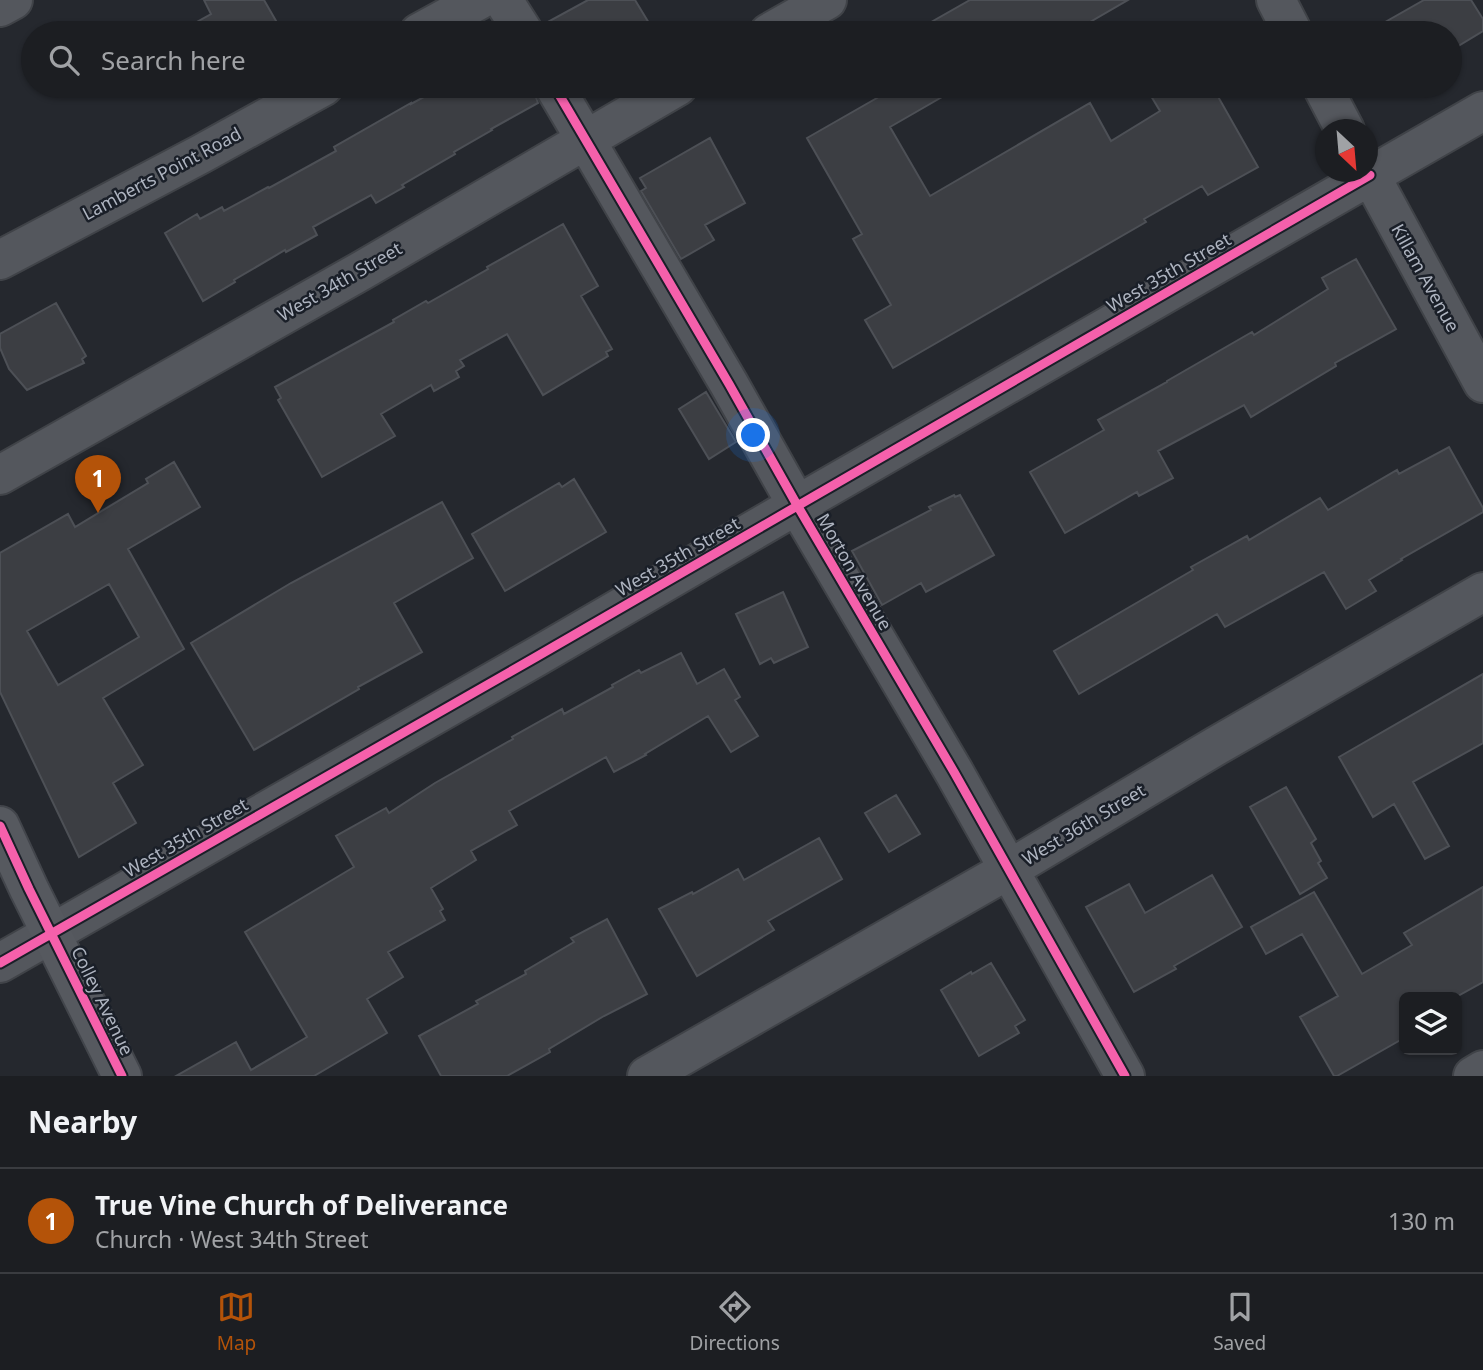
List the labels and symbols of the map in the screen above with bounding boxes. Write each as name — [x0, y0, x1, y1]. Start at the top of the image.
north arrow — [1315, 119, 1378, 182]
street label: Lamberts Point Road — [78, 121, 245, 225]
street label: Killam Avenue — [1386, 219, 1465, 336]
street label: West 35th Street — [1102, 227, 1235, 317]
street label: West 34th Street — [273, 236, 406, 326]
your location — [736, 418, 770, 452]
pin: 1 — [75, 455, 121, 513]
street label: Morton Avenue — [812, 509, 898, 634]
street label: West 35th Street — [611, 511, 744, 601]
street label: West 36th Street — [1018, 778, 1150, 870]
street label: West 35th Street — [119, 792, 252, 882]
street label: Colley Avenue — [66, 942, 140, 1059]

